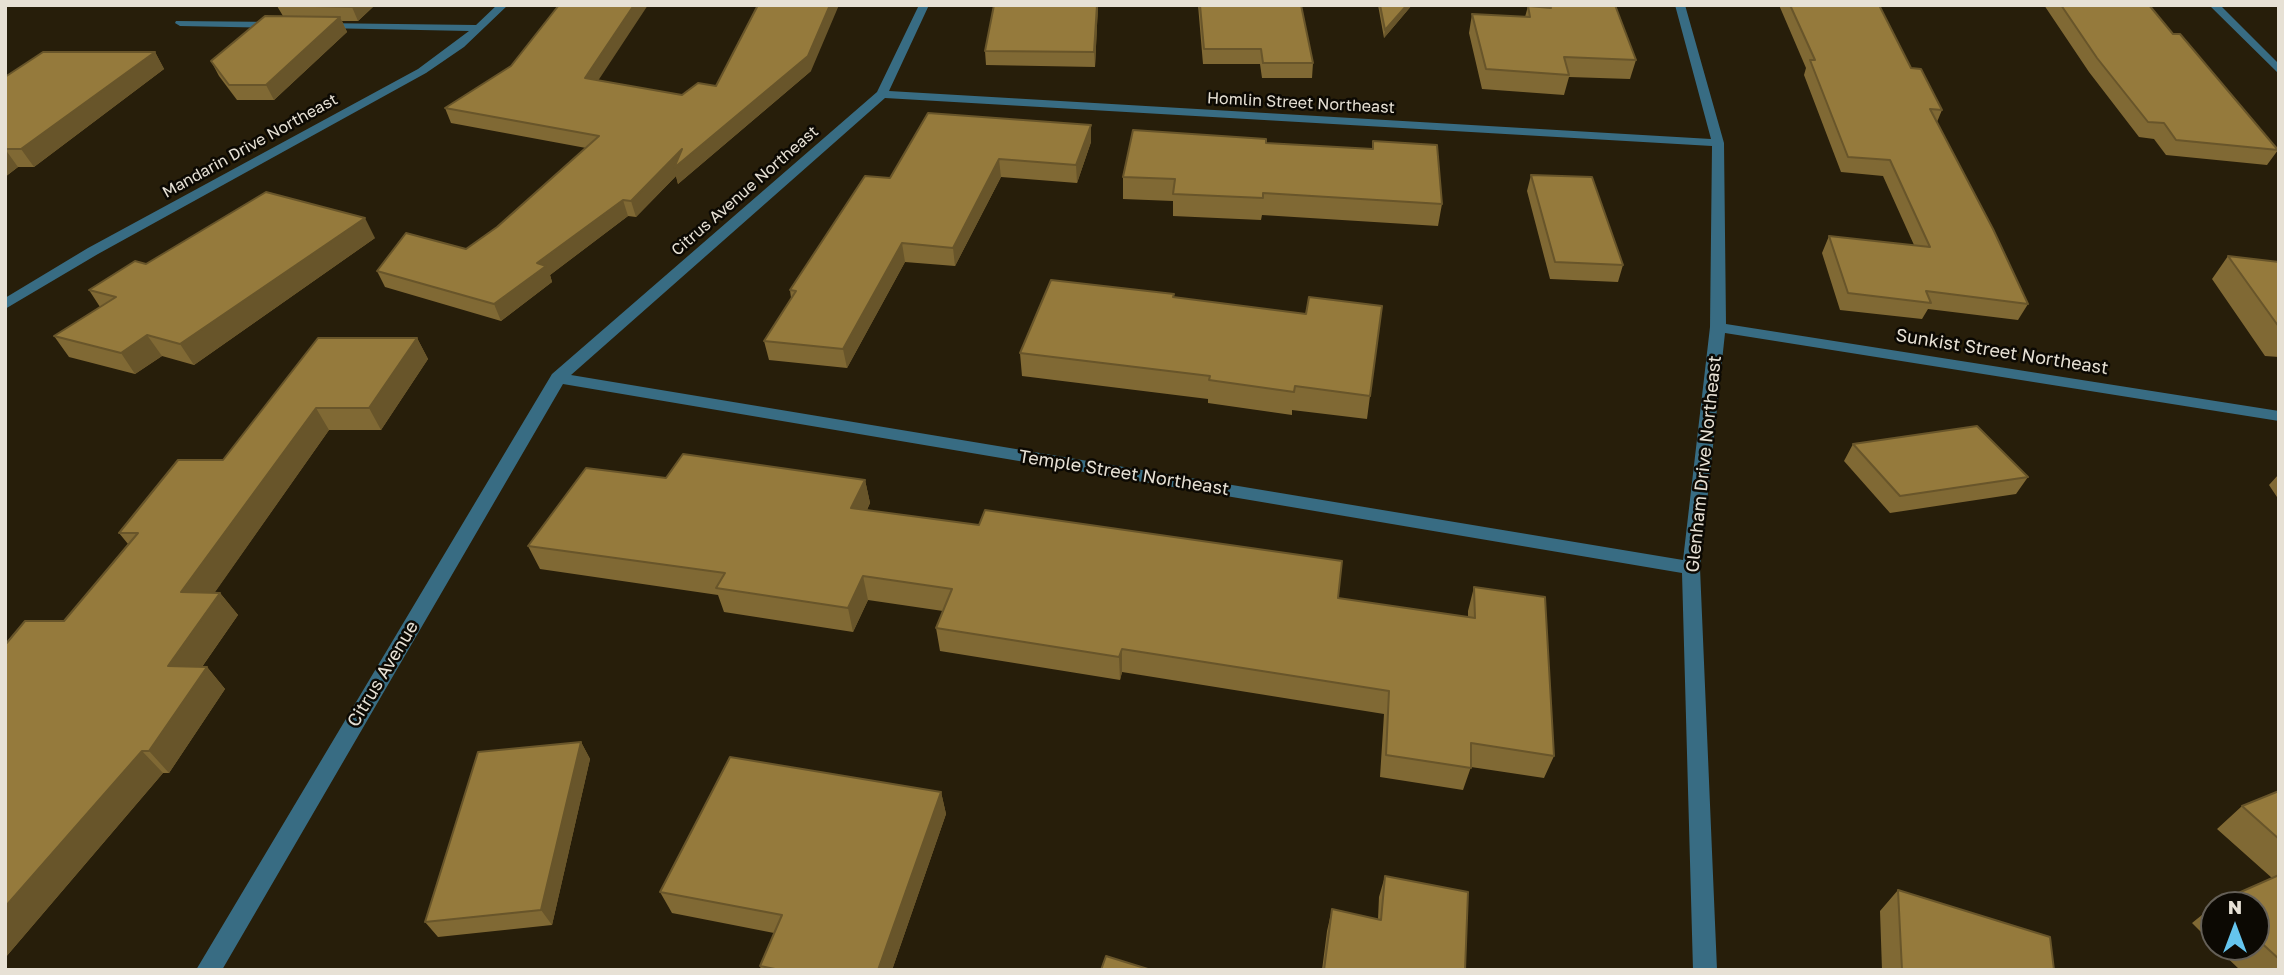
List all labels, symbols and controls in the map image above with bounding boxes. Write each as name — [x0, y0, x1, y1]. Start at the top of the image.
street label: Homlin Street Northeast — [1206, 88, 1396, 118]
street label: Mandarin Drive Northeast — [159, 90, 341, 202]
street label: Citrus Avenue Northeast — [668, 122, 822, 260]
street label: Sunkist Street Northeast — [1894, 325, 2110, 379]
street label: Glenham Drive Northeast — [1682, 354, 1726, 574]
street label: Temple Street Northeast — [1017, 446, 1231, 500]
street label: Citrus Avenue — [343, 617, 423, 731]
north arrow — [2200, 891, 2270, 961]
text: N — [2228, 895, 2242, 918]

